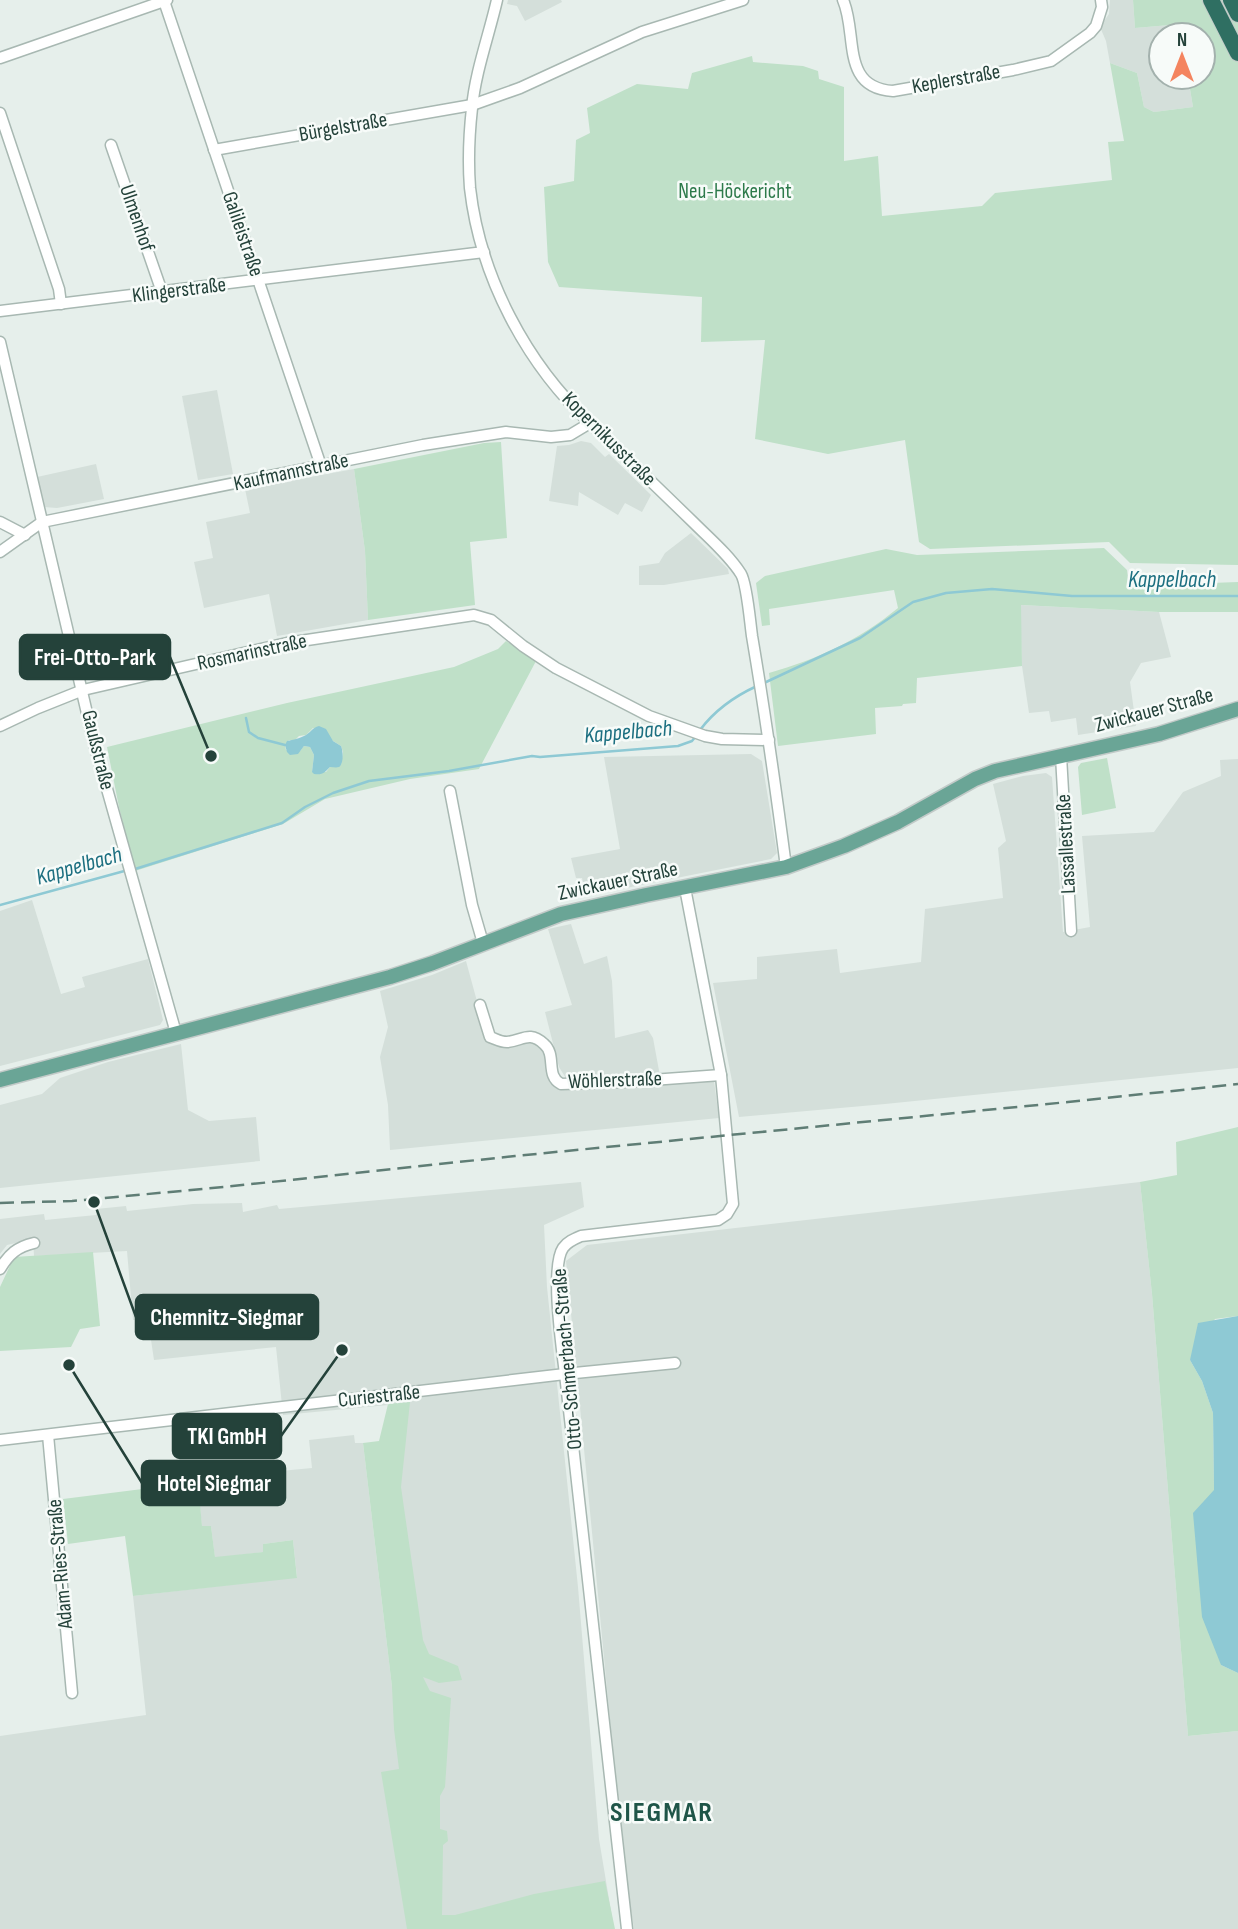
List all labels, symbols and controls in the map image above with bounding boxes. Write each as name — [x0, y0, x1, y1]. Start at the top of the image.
north arrow — [1147, 21, 1217, 91]
text: N — [1177, 29, 1187, 52]
street label: Keplerstraße — [910, 59, 1002, 99]
street label: Bürgelstraße — [297, 107, 389, 147]
park label: Neu-Höckericht — [678, 179, 792, 204]
street label: Ulmenhof — [114, 181, 160, 256]
street label: Galileistraße — [217, 188, 269, 280]
street label: Klingerstraße — [131, 272, 227, 308]
street label: Kopernikusstraße — [557, 387, 661, 491]
street label: Kaufmannstraße — [231, 448, 351, 496]
water label: Kappelbach — [1128, 566, 1216, 594]
street label: Rosmarinstraße — [195, 628, 309, 676]
callout: Frei-Otto-Park — [20, 635, 170, 679]
text: Frei-Otto-Park — [34, 644, 156, 672]
street label: Zwickauer Straße — [1092, 682, 1216, 738]
street label: Gaußstraße — [76, 708, 120, 792]
water label: Kappelbach — [583, 714, 673, 750]
street label: Lassallestraße — [1051, 793, 1081, 895]
water label: Kappelbach — [33, 840, 126, 892]
street label: Zwickauer Straße — [556, 856, 680, 906]
street label: Wöhlerstraße — [568, 1066, 662, 1094]
street label: Otto-Schmerbach-Straße — [547, 1267, 587, 1451]
callout: Chemnitz-Siegmar — [136, 1295, 318, 1339]
text: Chemnitz-Siegmar — [150, 1304, 304, 1332]
street label: Curiestraße — [337, 1379, 421, 1413]
callout: TKI GmbH — [173, 1414, 281, 1458]
text: TKI GmbH — [187, 1423, 267, 1451]
callout: Hotel Siegmar — [142, 1461, 285, 1505]
text: Hotel Siegmar — [157, 1470, 271, 1498]
street label: Adam-Ries-Straße — [42, 1498, 78, 1631]
district label: SIEGMAR — [610, 1796, 714, 1829]

